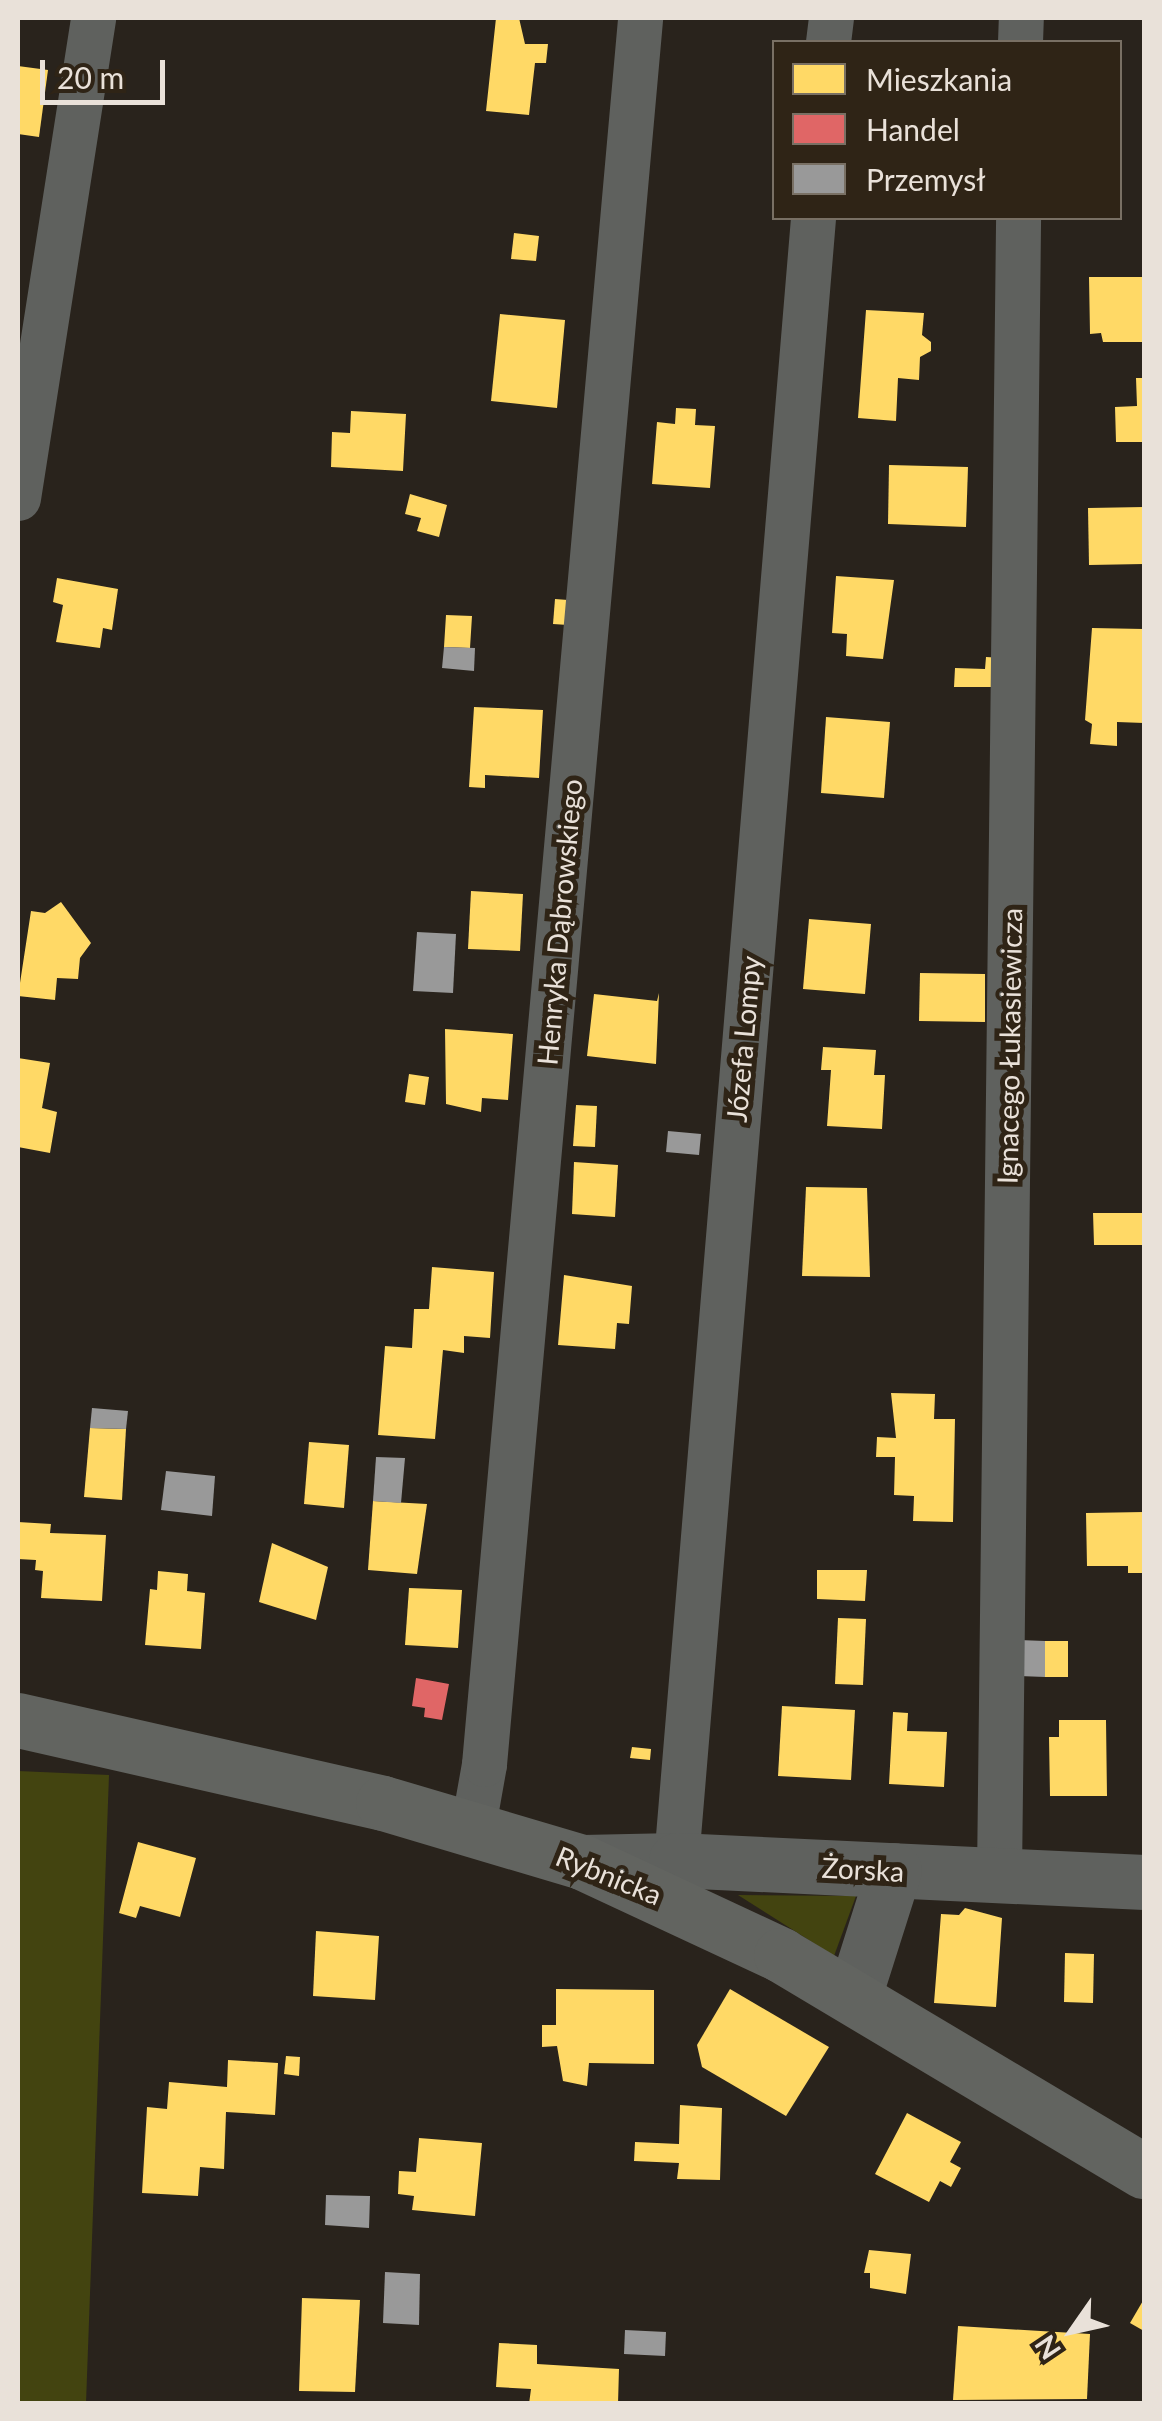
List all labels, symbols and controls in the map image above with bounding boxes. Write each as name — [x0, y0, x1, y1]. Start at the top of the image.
scale bar — [45, 40, 170, 102]
legend — [772, 40, 1122, 220]
text: 20 m — [57, 59, 124, 95]
text: Mieszkania — [866, 61, 1012, 97]
text: Handel — [866, 111, 960, 147]
text: Przemysł — [866, 161, 986, 197]
street label: Henryka Dąbrowskiego — [530, 778, 588, 1066]
street label: Ignacego Łukasiewicza — [990, 907, 1028, 1185]
street label: Józefa Lompy — [719, 954, 767, 1124]
street label: Rybnicka — [551, 1839, 667, 1911]
street label: Żorska — [821, 1850, 905, 1888]
north arrow — [1022, 2281, 1122, 2381]
text: N — [1027, 2329, 1067, 2366]

